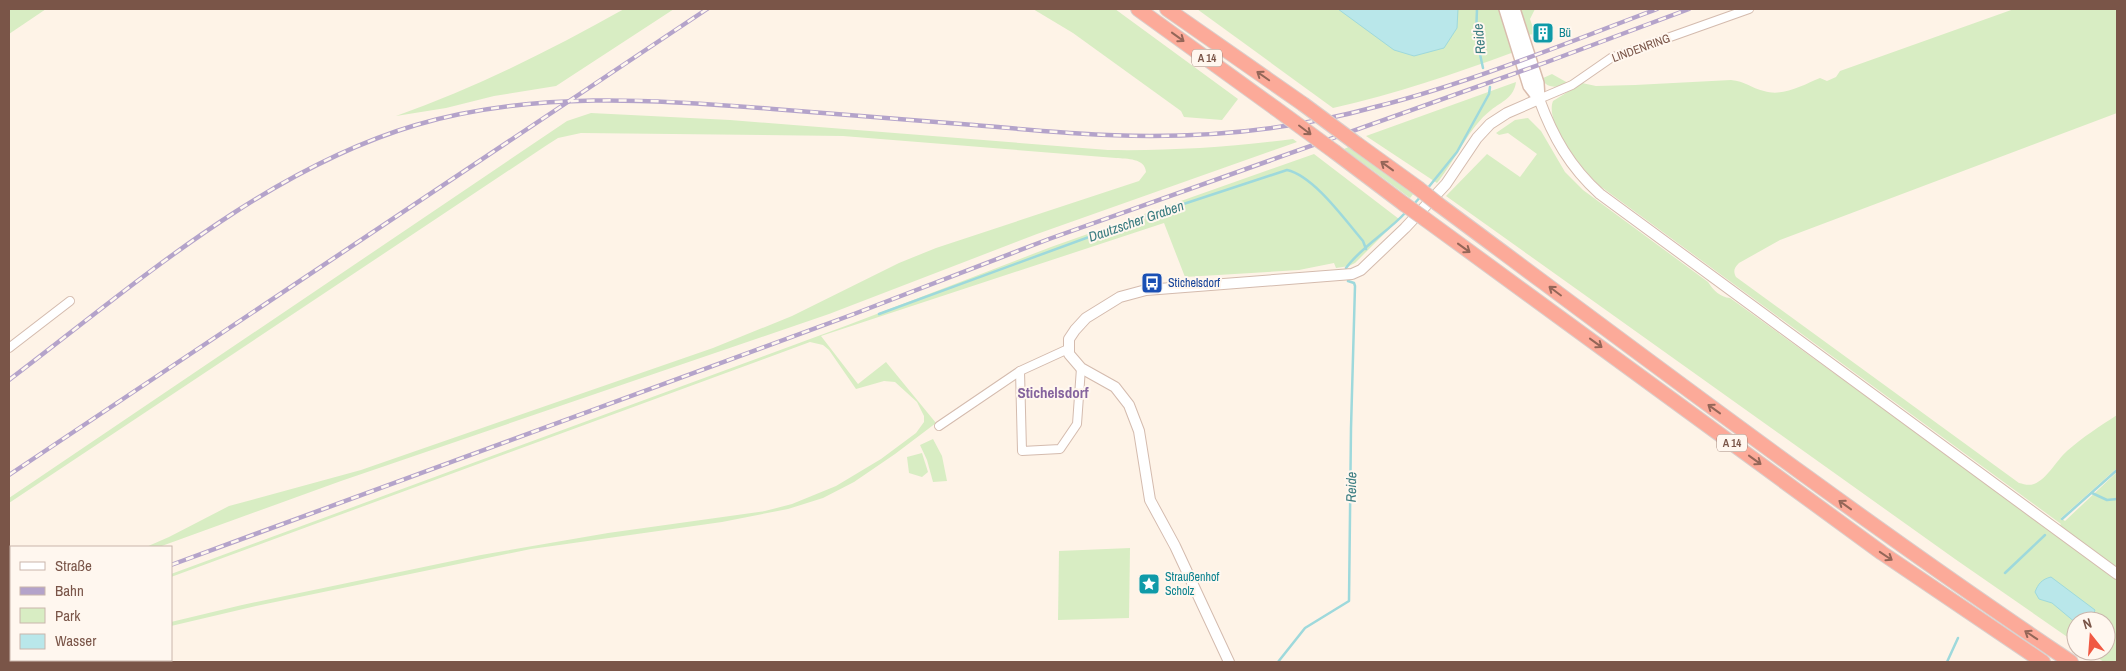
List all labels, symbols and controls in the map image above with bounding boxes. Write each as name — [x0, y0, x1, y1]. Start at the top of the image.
building icon: Bü — [1531, 21, 1555, 45]
water label: Reide — [1468, 23, 1490, 55]
place label: Bü — [1559, 25, 1571, 41]
street label: LINDENRING — [1610, 30, 1672, 66]
one-way arrow — [1170, 32, 1184, 42]
road number: A 14 — [1192, 49, 1222, 66]
one-way arrow — [1256, 71, 1270, 81]
one-way arrow — [1298, 125, 1312, 135]
one-way arrow — [1381, 161, 1395, 171]
water label: Dautzscher Graben — [1086, 196, 1186, 246]
one-way arrow — [1457, 243, 1471, 253]
bus stop icon: Stichelsdorf — [1140, 271, 1164, 295]
place label: Stichelsdorf — [1168, 275, 1220, 291]
one-way arrow — [1548, 286, 1562, 296]
one-way arrow — [1589, 338, 1602, 349]
district label: Stichelsdorf — [1017, 382, 1089, 403]
one-way arrow — [1707, 404, 1721, 414]
road number: A 14 — [1717, 434, 1747, 452]
one-way arrow — [1748, 454, 1762, 465]
water label: Reide — [1342, 472, 1360, 502]
one-way arrow — [1838, 500, 1852, 510]
legend — [10, 546, 172, 661]
one-way arrow — [1879, 551, 1893, 561]
text: Straße — [55, 555, 92, 576]
place label: Straußenhof Scholz — [1165, 569, 1219, 599]
place icon: Straußenhof Scholz — [1137, 572, 1161, 596]
text: Bahn — [55, 580, 84, 601]
text: Park — [55, 605, 81, 626]
north arrow — [2066, 611, 2116, 661]
text: N — [2081, 614, 2094, 633]
text: Wasser — [55, 630, 96, 651]
one-way arrow — [2024, 630, 2038, 640]

